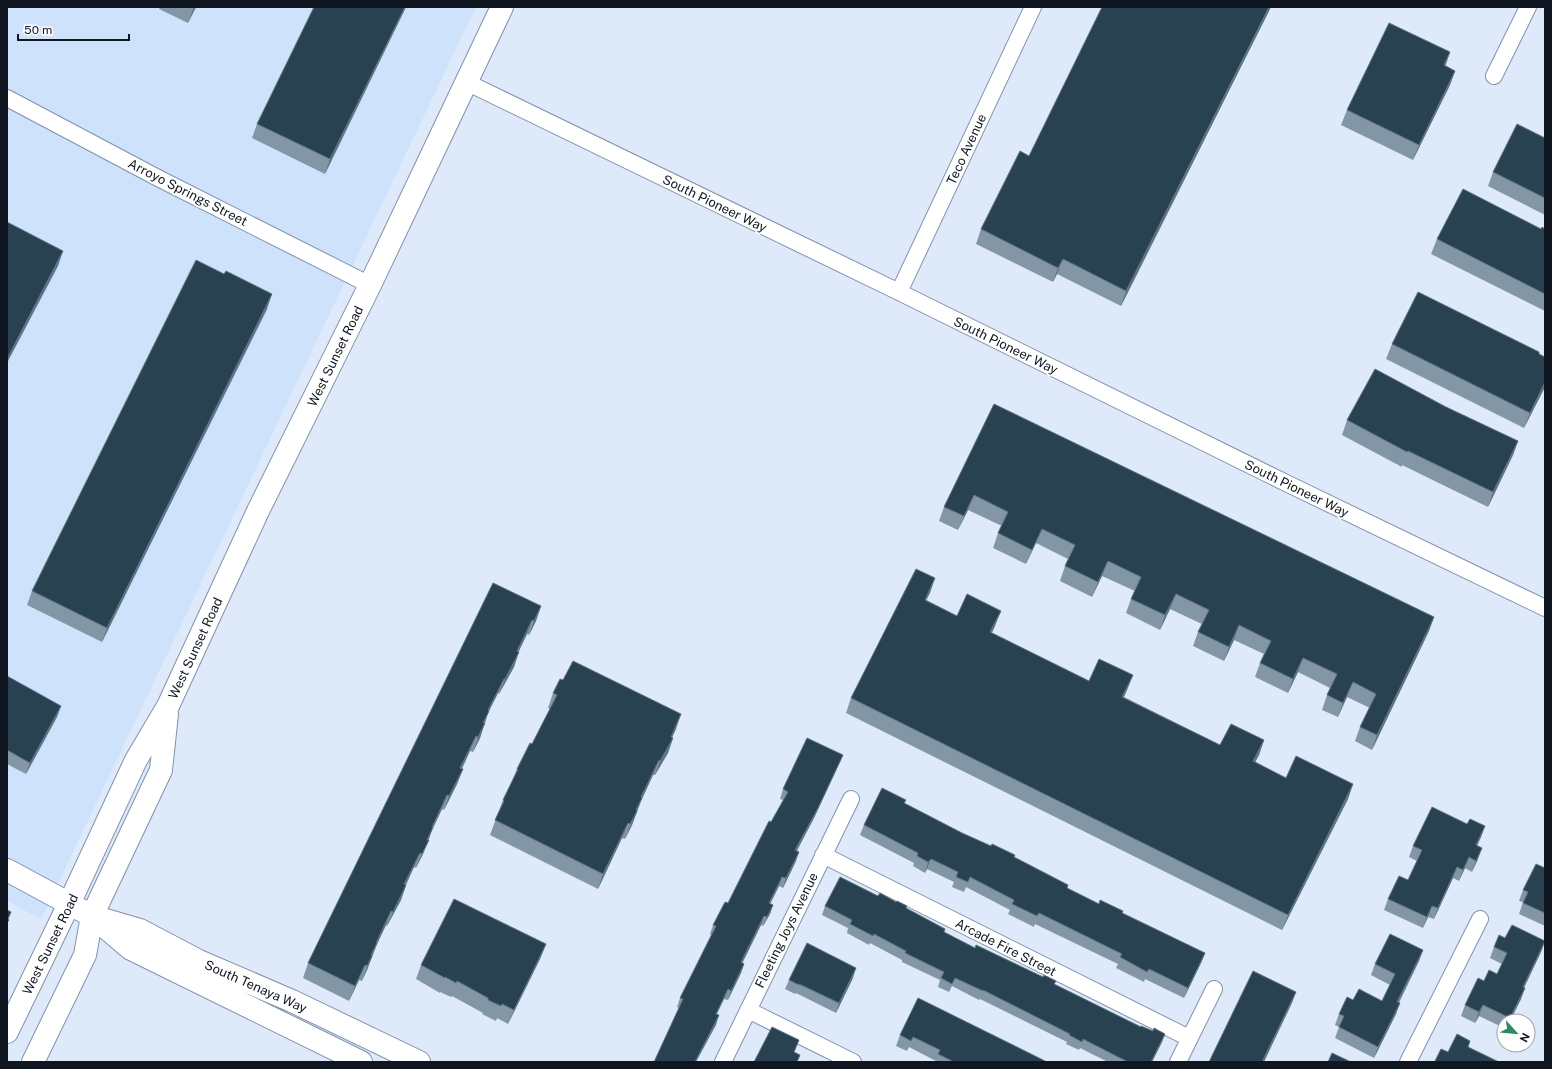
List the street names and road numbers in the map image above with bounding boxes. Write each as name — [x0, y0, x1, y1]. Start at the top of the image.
street label: Teco Avenue — [944, 111, 989, 187]
street label: Arroyo Springs Street — [126, 156, 250, 229]
street label: South Pioneer Way — [660, 172, 769, 235]
street label: West Sunset Road — [305, 303, 366, 409]
street label: South Pioneer Way — [951, 314, 1060, 377]
street label: South Pioneer Way — [1242, 457, 1351, 520]
street label: West Sunset Road — [165, 595, 226, 701]
street label: Fleeting Joys Avenue — [752, 870, 821, 990]
street label: West Sunset Road — [20, 891, 81, 997]
street label: Arcade Fire Street — [953, 916, 1059, 979]
street label: South Tenaya Way — [202, 957, 309, 1016]

